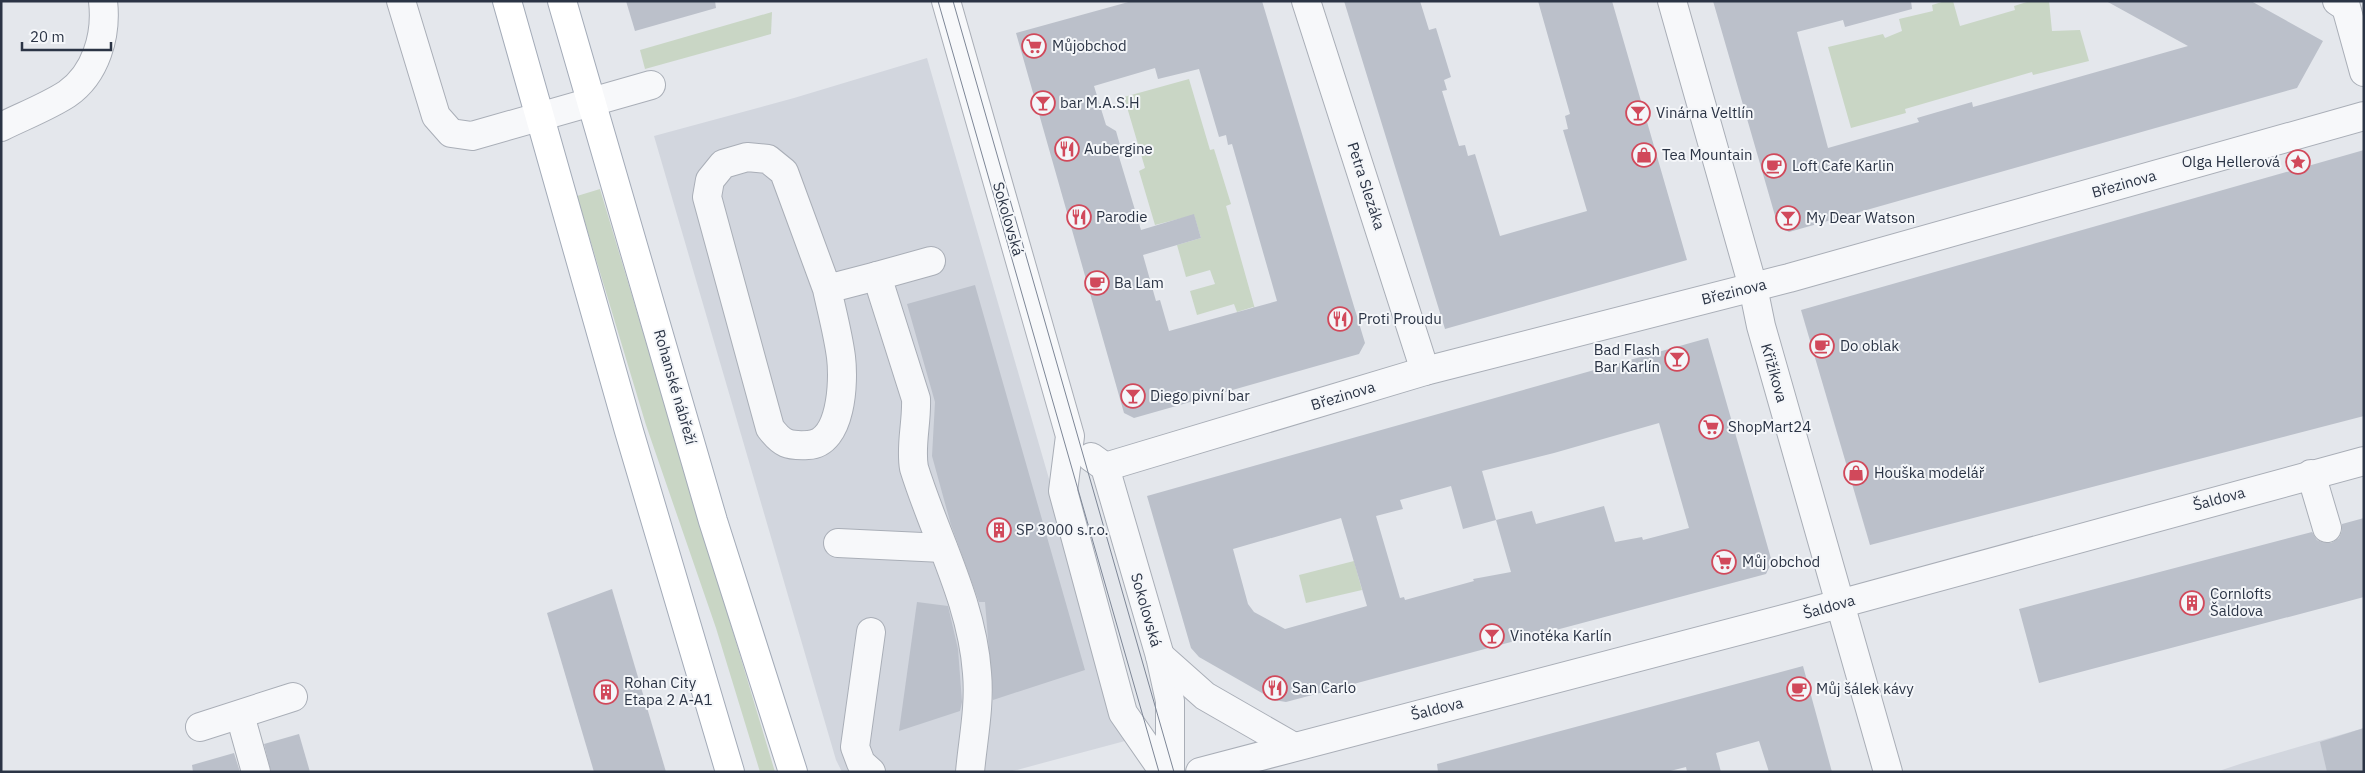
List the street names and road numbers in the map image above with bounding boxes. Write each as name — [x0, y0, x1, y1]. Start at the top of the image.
street label: Petra Slezáka — [1343, 140, 1390, 232]
street label: Březinova — [2089, 165, 2158, 202]
street label: Sokolovská — [989, 180, 1028, 258]
street label: Březinova — [1699, 274, 1768, 309]
street label: Rohanské nábřeží — [650, 327, 701, 447]
street label: Křižíkova — [1757, 341, 1792, 405]
street label: Březinova — [1308, 377, 1377, 414]
street label: Šaldova — [2191, 482, 2247, 515]
street label: Sokolovská — [1127, 571, 1166, 649]
street label: Šaldova — [1801, 590, 1857, 623]
street label: Šaldova — [1409, 693, 1465, 724]

